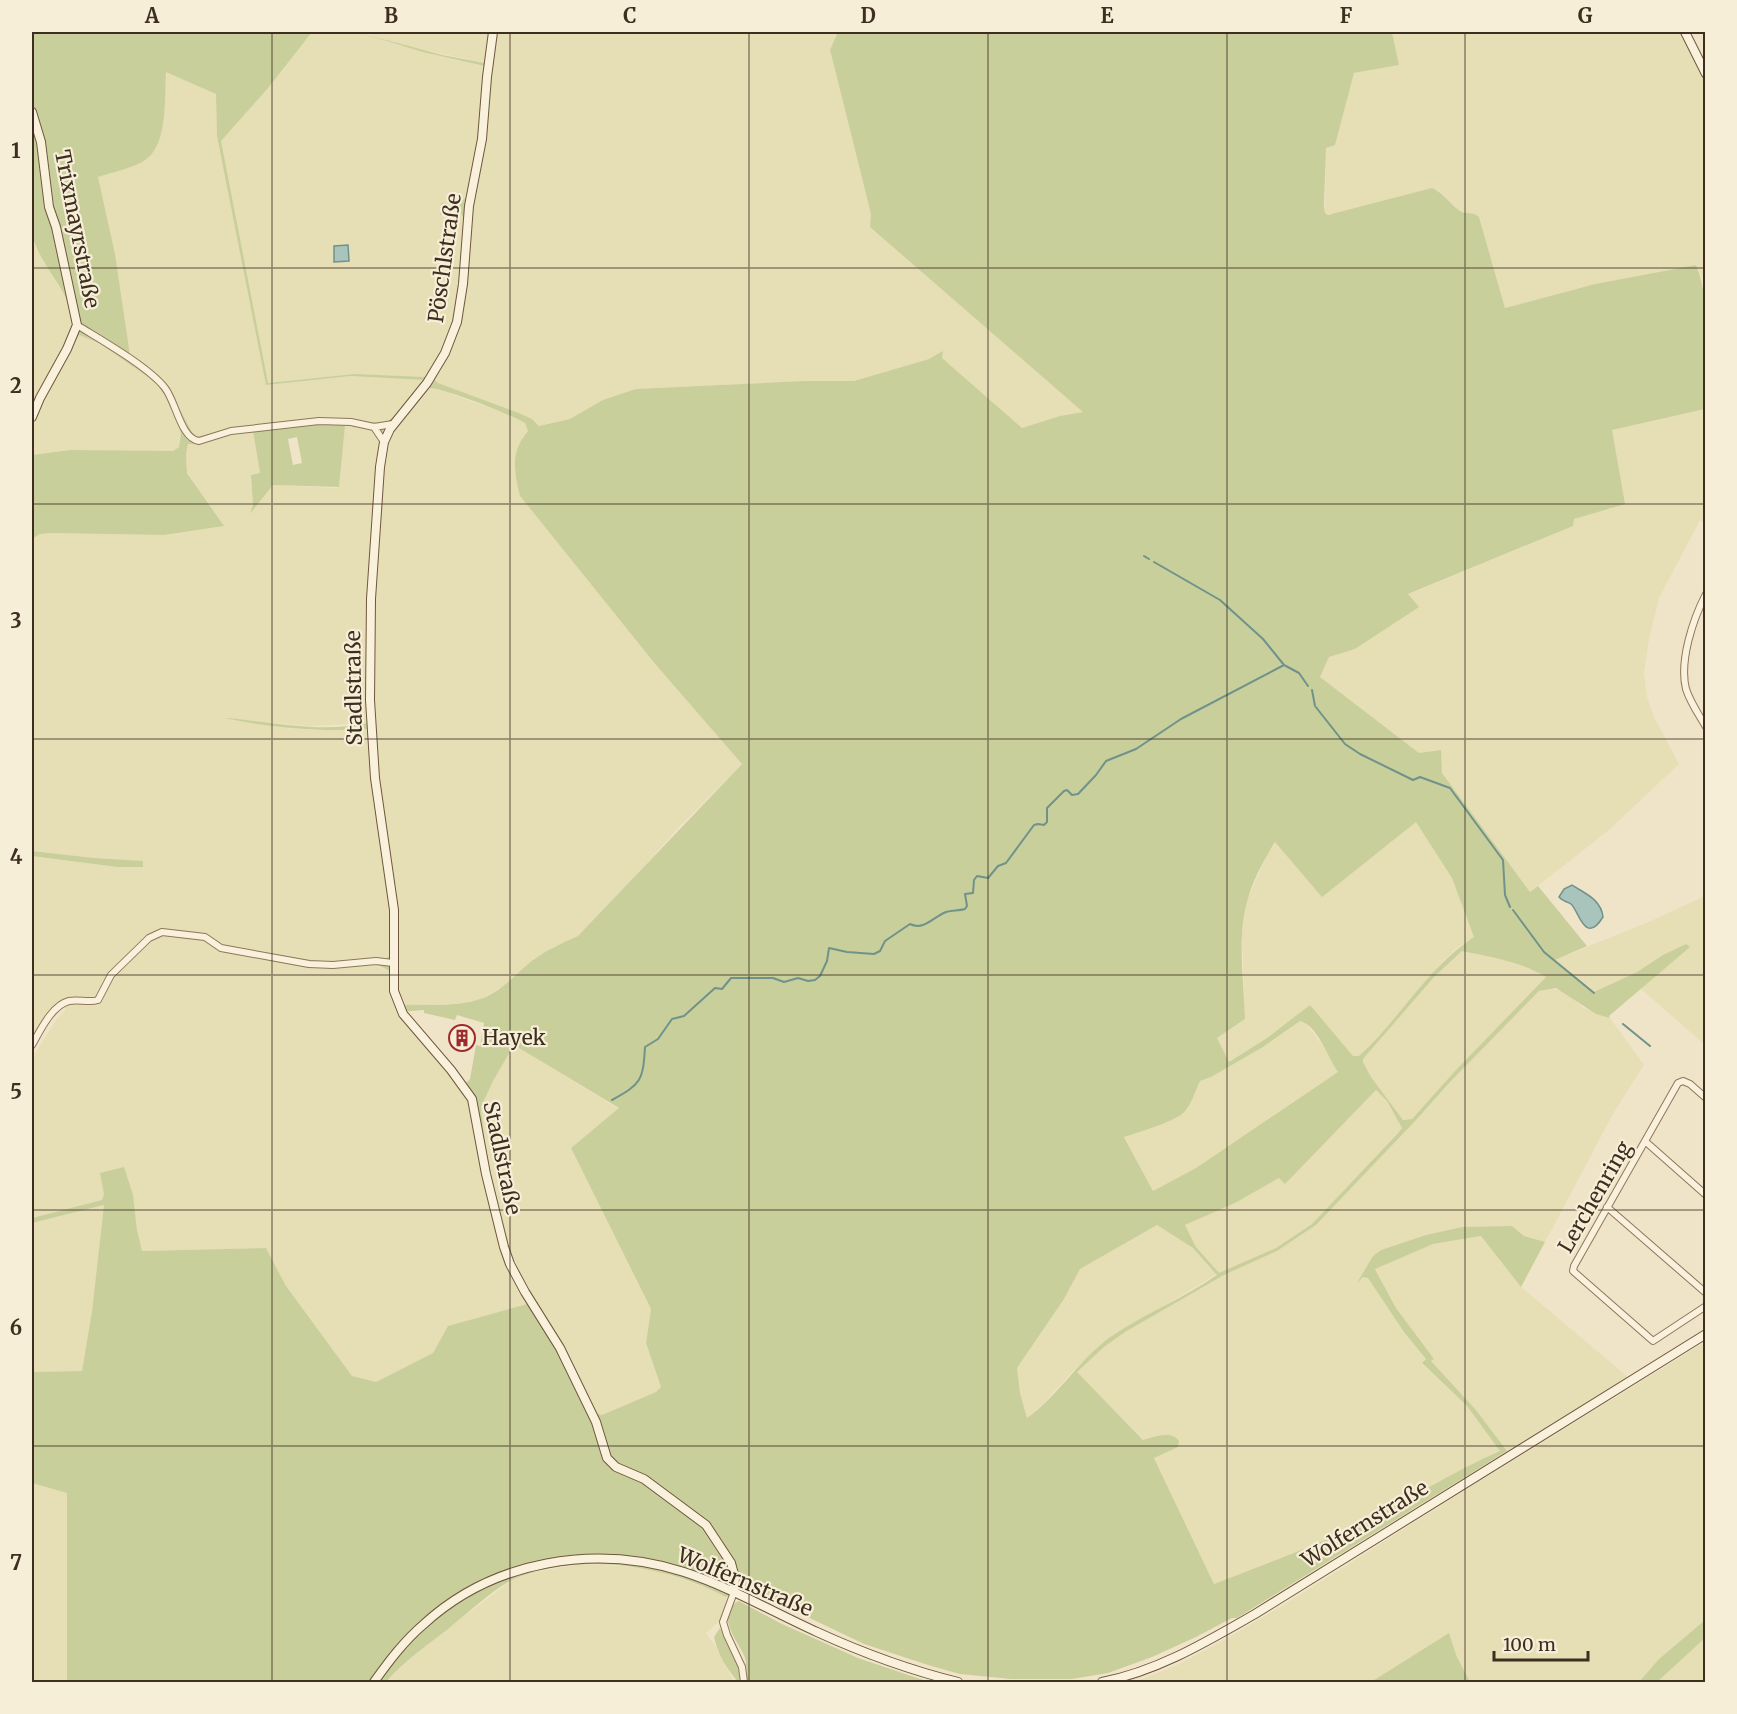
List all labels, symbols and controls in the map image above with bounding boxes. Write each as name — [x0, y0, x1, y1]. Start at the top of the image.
text: A — [144, 3, 160, 28]
text: B — [384, 3, 398, 28]
text: C — [623, 3, 637, 28]
text: D — [860, 3, 876, 28]
text: E — [1100, 3, 1114, 28]
text: F — [1340, 3, 1353, 28]
text: G — [1578, 3, 1593, 28]
text: 1 — [11, 138, 21, 163]
street label: Trixmayrstraße — [49, 147, 106, 310]
street label: Pöschlstraße — [422, 191, 467, 324]
text: 2 — [10, 373, 22, 398]
text: 3 — [10, 608, 22, 633]
street label: Stadlstraße — [339, 630, 368, 746]
text: 4 — [10, 844, 23, 869]
building icon: Hayek — [447, 1023, 477, 1053]
place label: Hayek — [482, 1024, 546, 1051]
text: 5 — [10, 1079, 22, 1104]
street label: Stadlstraße — [477, 1099, 528, 1217]
street label: Lerchenring — [1552, 1136, 1638, 1258]
text: 6 — [10, 1315, 22, 1340]
street label: Wolfernstraße — [1295, 1474, 1433, 1574]
street label: Wolfernstraße — [672, 1540, 817, 1622]
text: 7 — [10, 1550, 22, 1575]
scale bar — [1494, 1624, 1588, 1662]
text: 100 m — [1503, 1633, 1556, 1656]

